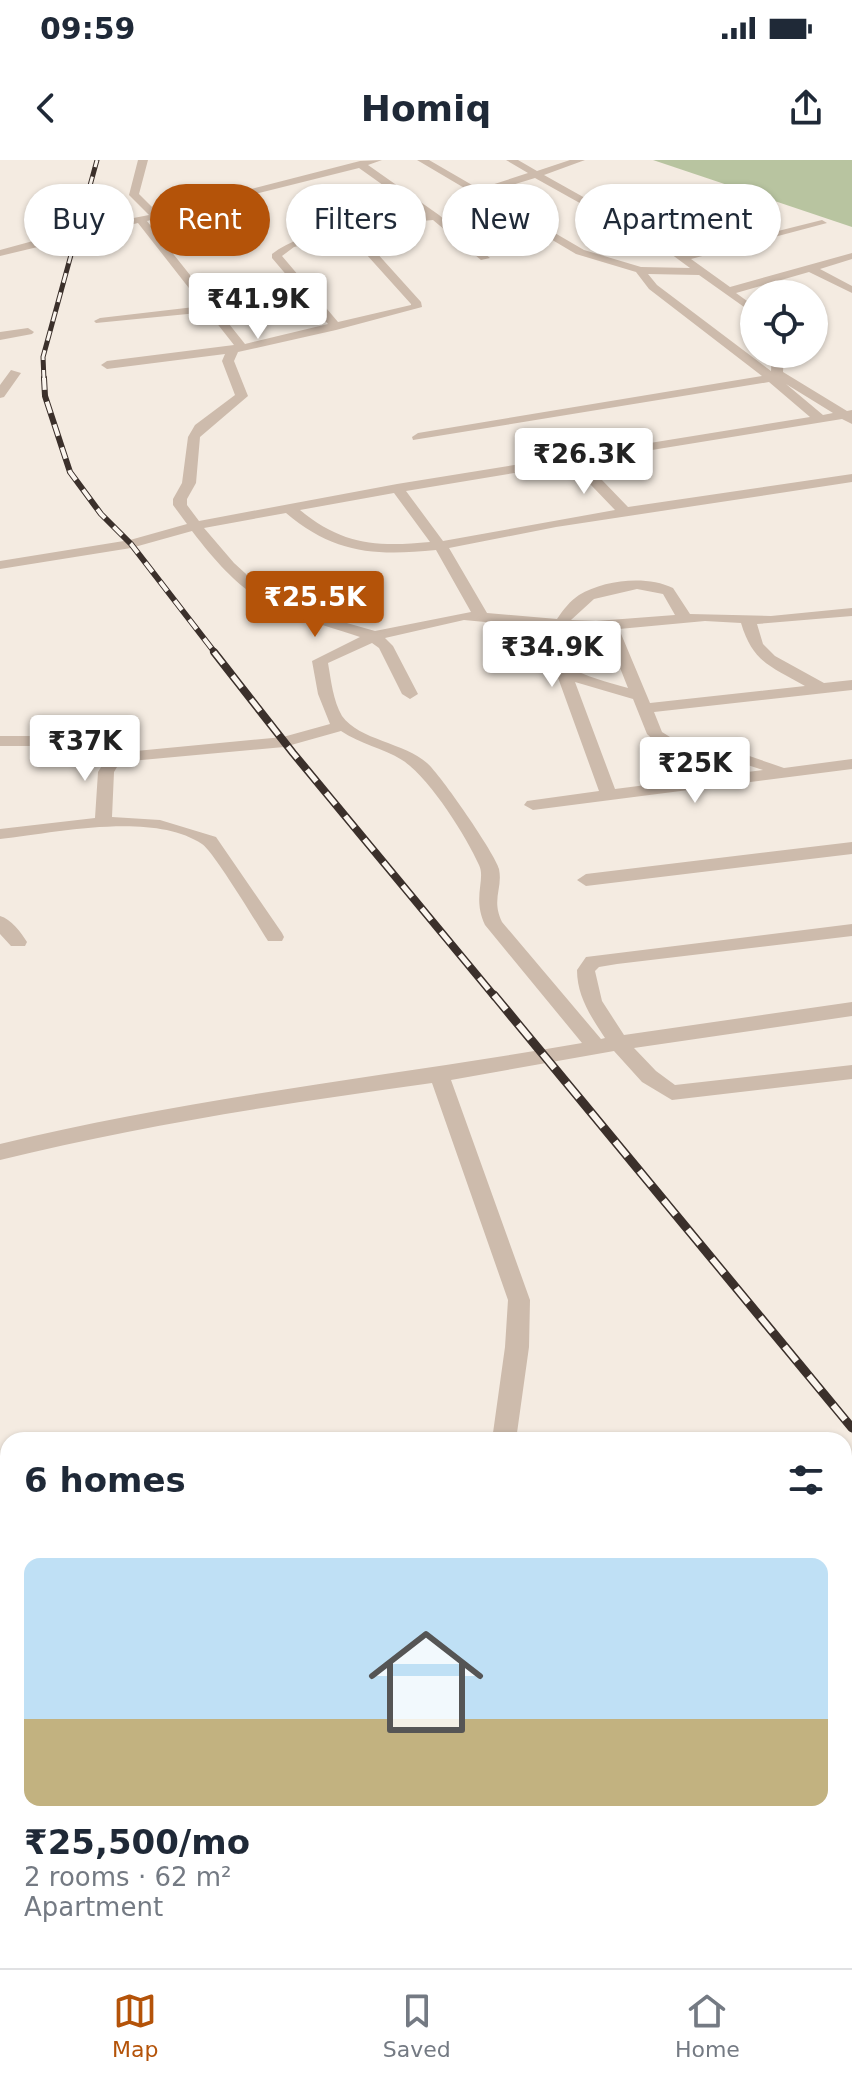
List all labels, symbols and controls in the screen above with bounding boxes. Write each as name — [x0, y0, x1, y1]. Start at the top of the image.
text: 09:59 — [40, 11, 136, 46]
icon: back — [24, 86, 68, 130]
icon: share — [784, 86, 828, 130]
text: Homiq — [361, 88, 491, 129]
chip: Buy — [24, 184, 134, 256]
chip: Rent — [150, 184, 270, 256]
chip: Filters — [286, 184, 426, 256]
chip: New — [442, 184, 559, 256]
chip: Apartment — [575, 184, 781, 256]
pin: ₹41.9K — [193, 273, 323, 341]
map controls — [740, 280, 828, 368]
button: locate — [740, 280, 828, 368]
text: ₹41.9K — [207, 284, 309, 314]
pin: ₹26.3K — [519, 428, 649, 496]
text: ₹26.3K — [533, 439, 635, 469]
pin: ₹25.5K — [250, 571, 380, 639]
text: ₹25.5K — [264, 582, 366, 612]
pin: ₹34.9K — [487, 621, 617, 689]
text: ₹34.9K — [501, 632, 603, 662]
pin: ₹37K — [38, 715, 132, 783]
text: ₹37K — [48, 726, 122, 756]
pin: ₹25K — [648, 737, 742, 805]
text: ₹25K — [658, 748, 732, 778]
icon: filters — [784, 1458, 828, 1502]
text: 6 homes — [24, 1460, 186, 1500]
icon: home — [354, 1610, 498, 1754]
text: ₹25,500/mo — [24, 1822, 250, 1862]
text: 2 rooms · 62 m² — [24, 1862, 232, 1892]
text: Apartment — [24, 1892, 163, 1922]
tab: Map — [112, 1989, 159, 2062]
tab: Saved — [383, 1989, 451, 2062]
tab: Home — [675, 1989, 740, 2062]

